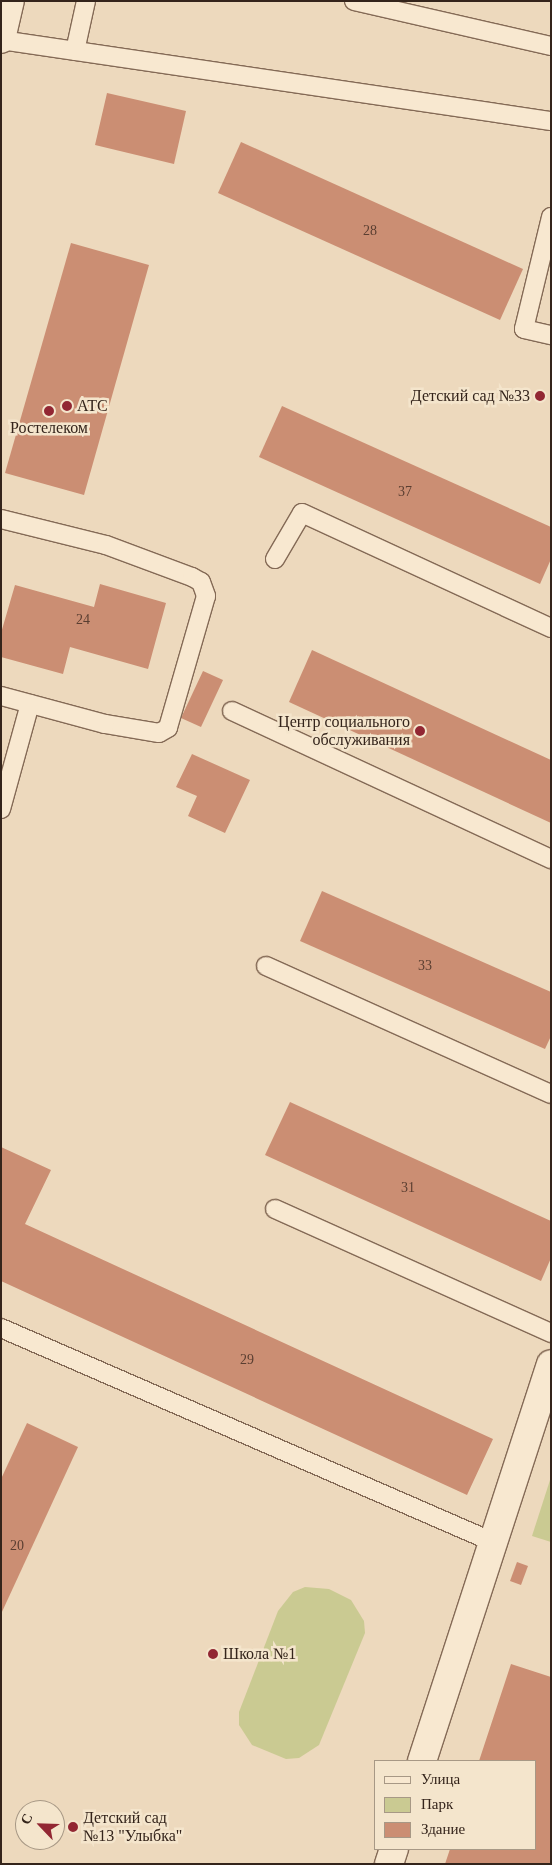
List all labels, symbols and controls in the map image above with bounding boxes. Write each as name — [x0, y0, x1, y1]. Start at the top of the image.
house number: 28 — [363, 223, 377, 239]
place label: Детский сад №33 — [411, 386, 530, 406]
marker: Детский сад №33 — [534, 390, 546, 402]
place label: АТС — [77, 396, 108, 416]
marker: АТС — [61, 400, 73, 412]
marker: Ростелеком — [43, 405, 55, 417]
place label: Ростелеком — [10, 418, 88, 438]
house number: 37 — [398, 484, 412, 500]
house number: 24 — [76, 612, 90, 628]
place label: Центр социального обслуживания — [278, 712, 410, 750]
marker: Центр социального обслуживания — [414, 725, 426, 737]
house number: 33 — [418, 958, 432, 974]
house number: 31 — [401, 1180, 415, 1196]
house number: 29 — [240, 1352, 254, 1368]
house number: 20 — [10, 1538, 24, 1554]
place label: Школа №1 — [223, 1644, 296, 1664]
marker: Школа №1 — [207, 1648, 219, 1660]
legend — [374, 1760, 537, 1850]
text: Улица — [421, 1771, 460, 1787]
text: Парк — [421, 1796, 453, 1812]
north arrow — [15, 1800, 65, 1850]
place label: Детский сад №13 "Улыбка" — [83, 1808, 182, 1846]
text: С — [18, 1811, 36, 1827]
marker: Детский сад №13 "Улыбка" — [67, 1821, 79, 1833]
text: Здание — [421, 1821, 465, 1837]

